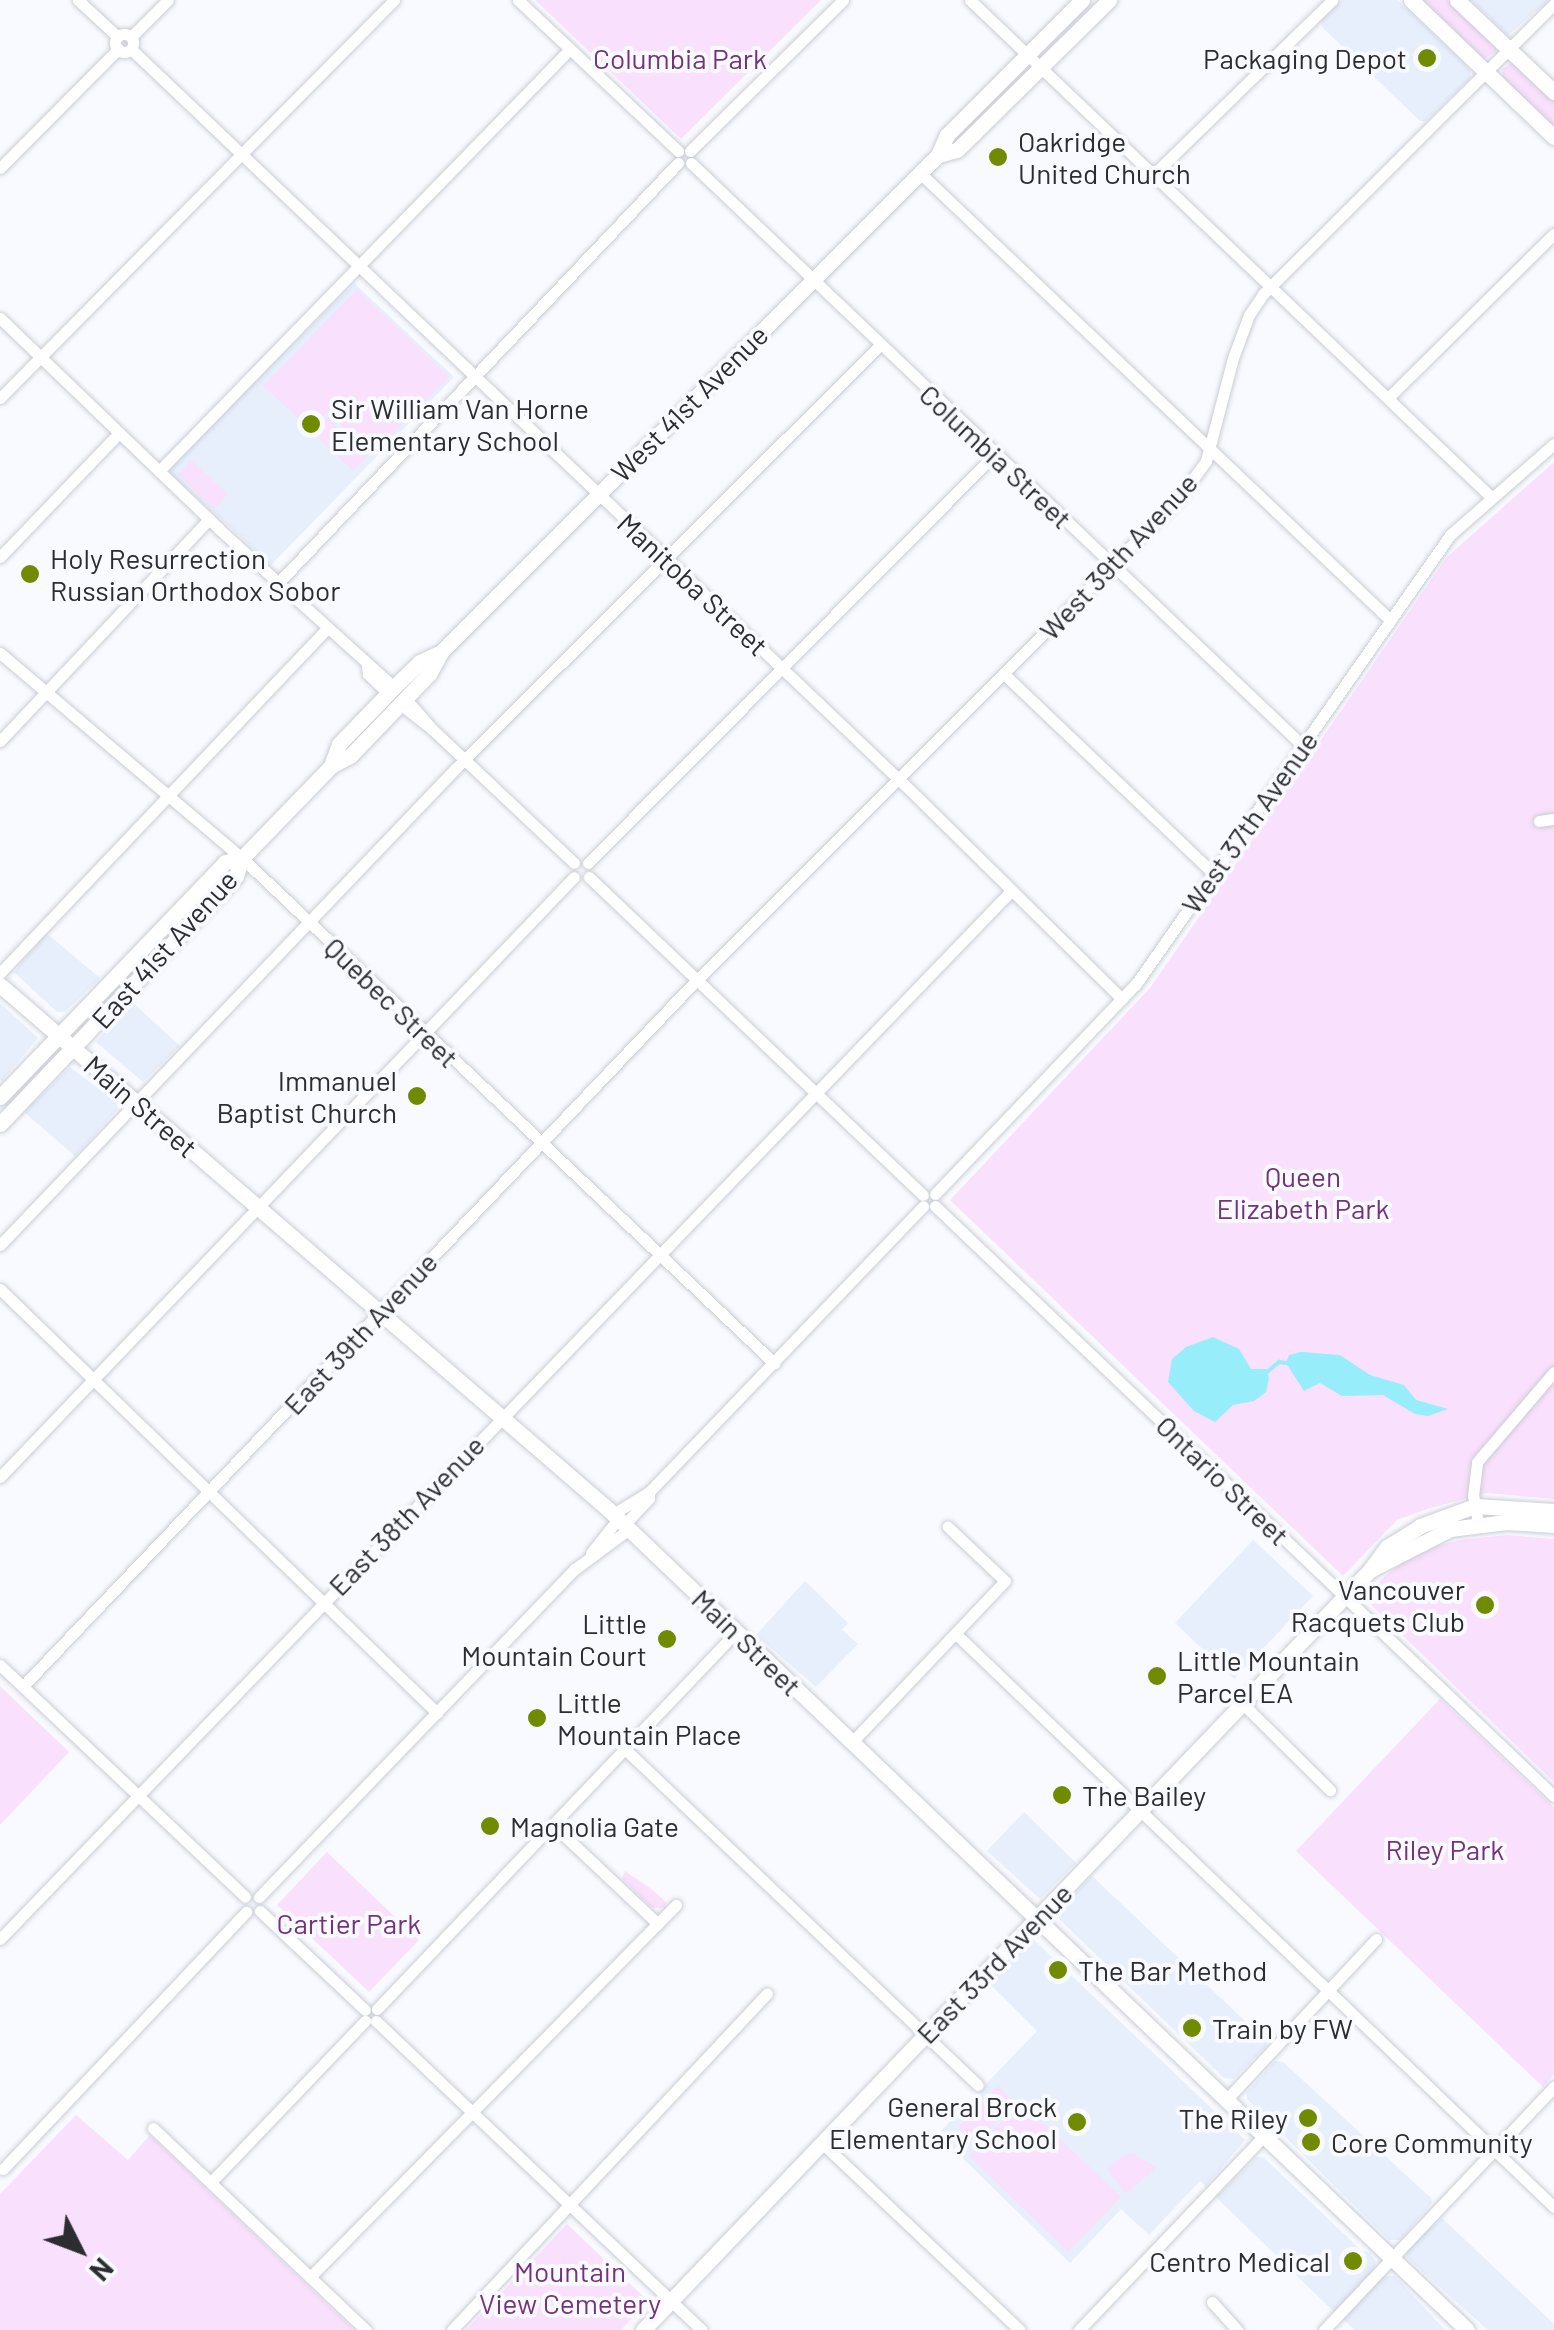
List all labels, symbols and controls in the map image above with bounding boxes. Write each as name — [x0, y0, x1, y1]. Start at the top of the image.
park label: Columbia Park — [593, 41, 767, 75]
place label: Packaging Depot — [1203, 41, 1407, 75]
marker: Packaging Depot — [1416, 47, 1438, 69]
place label: Oakridge United Church — [1018, 124, 1191, 190]
marker: Oakridge United Church — [987, 146, 1009, 168]
street label: West 41st Avenue — [604, 318, 774, 488]
street label: Columbia Street — [913, 377, 1079, 535]
place label: Sir William Van Horne Elementary School — [331, 391, 589, 457]
marker: Sir William Van Horne Elementary School — [300, 413, 322, 435]
street label: West 39th Avenue — [1032, 466, 1204, 646]
street label: Manitoba Street — [611, 506, 775, 662]
place label: Holy Resurrection Russian Orthodox Sobor — [50, 541, 340, 607]
marker: Holy Resurrection Russian Orthodox Sobor — [19, 563, 41, 585]
street label: West 37th Avenue — [1174, 724, 1324, 920]
street label: East 41st Avenue — [84, 863, 244, 1035]
street label: Quebec Street — [318, 930, 466, 1074]
street label: Main Street — [78, 1048, 204, 1164]
place label: Immanuel Baptist Church — [216, 1063, 397, 1129]
marker: Immanuel Baptist Church — [406, 1085, 428, 1107]
park label: Queen Elizabeth Park — [1216, 1159, 1390, 1225]
street label: East 39th Avenue — [276, 1245, 444, 1421]
street label: Ontario Street — [1150, 1408, 1296, 1552]
street label: East 38th Avenue — [321, 1428, 491, 1602]
place label: Vancouver Racquets Club — [1291, 1572, 1465, 1638]
street label: Main Street — [685, 1582, 809, 1702]
marker: Vancouver Racquets Club — [1474, 1594, 1496, 1616]
place label: Little Mountain Court — [461, 1606, 647, 1672]
marker: Little Mountain Court — [656, 1628, 678, 1650]
place label: Little Mountain Parcel EA — [1177, 1643, 1360, 1709]
marker: Little Mountain Parcel EA — [1146, 1665, 1168, 1687]
place label: Little Mountain Place — [557, 1685, 741, 1751]
marker: Little Mountain Place — [526, 1707, 548, 1729]
place label: The Bailey — [1082, 1778, 1206, 1812]
marker: The Bailey — [1051, 1784, 1073, 1806]
place label: Magnolia Gate — [510, 1809, 679, 1843]
marker: Magnolia Gate — [479, 1815, 501, 1837]
park label: Riley Park — [1386, 1832, 1504, 1866]
street label: East 33rd Avenue — [909, 1876, 1079, 2050]
park label: Cartier Park — [277, 1906, 421, 1940]
place label: The Bar Method — [1078, 1953, 1267, 1987]
marker: The Bar Method — [1047, 1959, 1069, 1981]
place label: Train by FW — [1212, 2011, 1353, 2045]
marker: Train by FW — [1181, 2017, 1203, 2039]
place label: General Brock Elementary School — [829, 2089, 1057, 2155]
place label: The Riley — [1178, 2101, 1288, 2135]
marker: The Riley — [1297, 2107, 1319, 2129]
marker: General Brock Elementary School — [1066, 2111, 1088, 2133]
place label: Core Community — [1331, 2125, 1533, 2159]
marker: Core Community — [1300, 2131, 1322, 2153]
north arrow — [30, 2200, 130, 2300]
place label: Centro Medical — [1149, 2244, 1330, 2278]
marker: Centro Medical — [1340, 2248, 1366, 2274]
text: N — [83, 2252, 121, 2288]
park label: Mountain View Cemetery — [479, 2254, 661, 2320]

